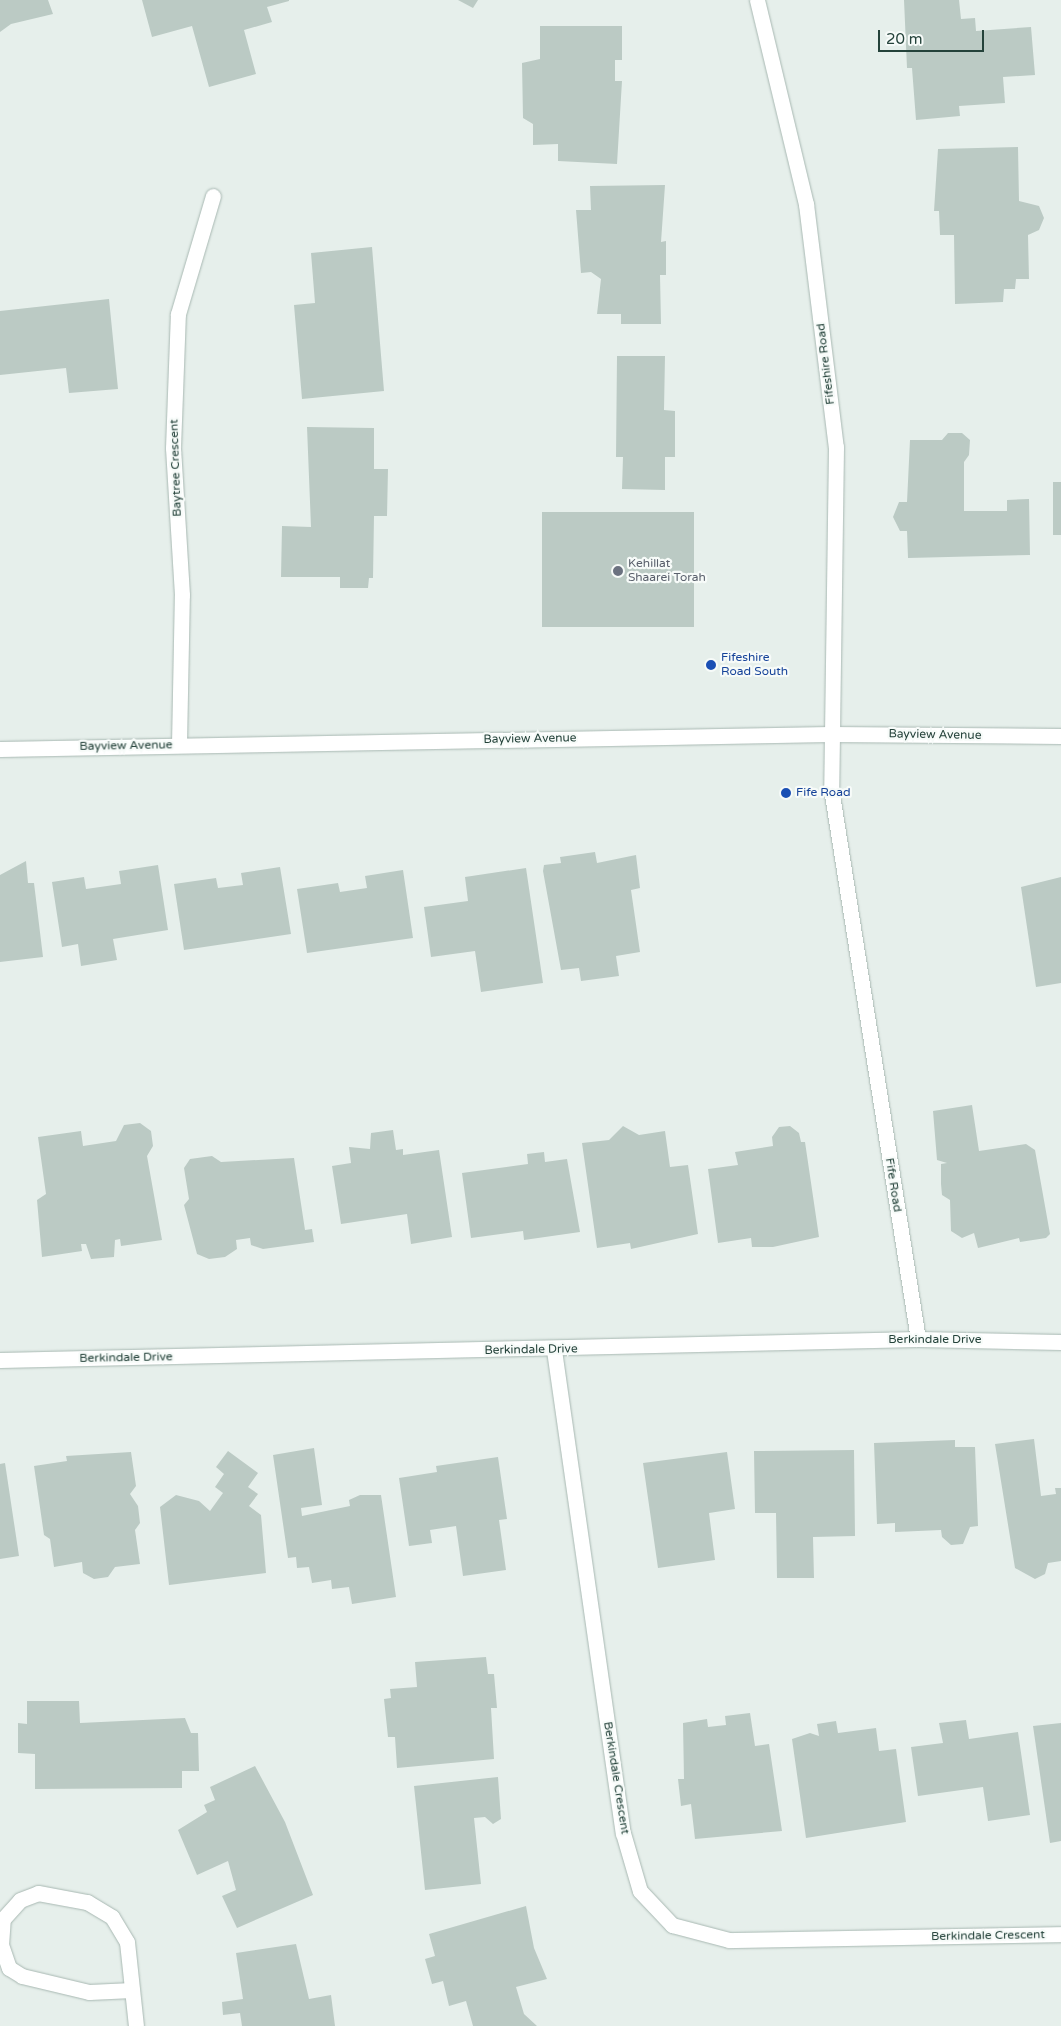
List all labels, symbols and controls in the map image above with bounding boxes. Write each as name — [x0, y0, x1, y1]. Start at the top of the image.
scale bar — [881, 20, 987, 52]
text: 20 m — [886, 30, 923, 48]
street label: Fifeshire Road — [814, 323, 838, 405]
street label: Baytree Crescent — [167, 419, 185, 517]
place label: Kehillat Shaarei Torah — [628, 557, 706, 585]
marker: Kehillat Shaarei Torah — [612, 565, 624, 577]
place label: Fifeshire Road South — [721, 651, 788, 679]
marker: Fifeshire Road South — [705, 659, 717, 671]
street label: Bayview Avenue — [888, 727, 982, 743]
street label: Bayview Avenue — [483, 731, 577, 747]
street label: Bayview Avenue — [79, 738, 173, 754]
place label: Fife Road — [796, 786, 850, 800]
marker: Fife Road — [780, 787, 792, 799]
street label: Fife Road — [882, 1157, 904, 1213]
street label: Berkindale Drive — [888, 1333, 982, 1347]
street label: Berkindale Drive — [484, 1342, 578, 1358]
street label: Berkindale Drive — [79, 1350, 173, 1366]
street label: Berkindale Crescent — [600, 1721, 632, 1835]
street label: Berkindale Crescent — [931, 1928, 1045, 1944]

